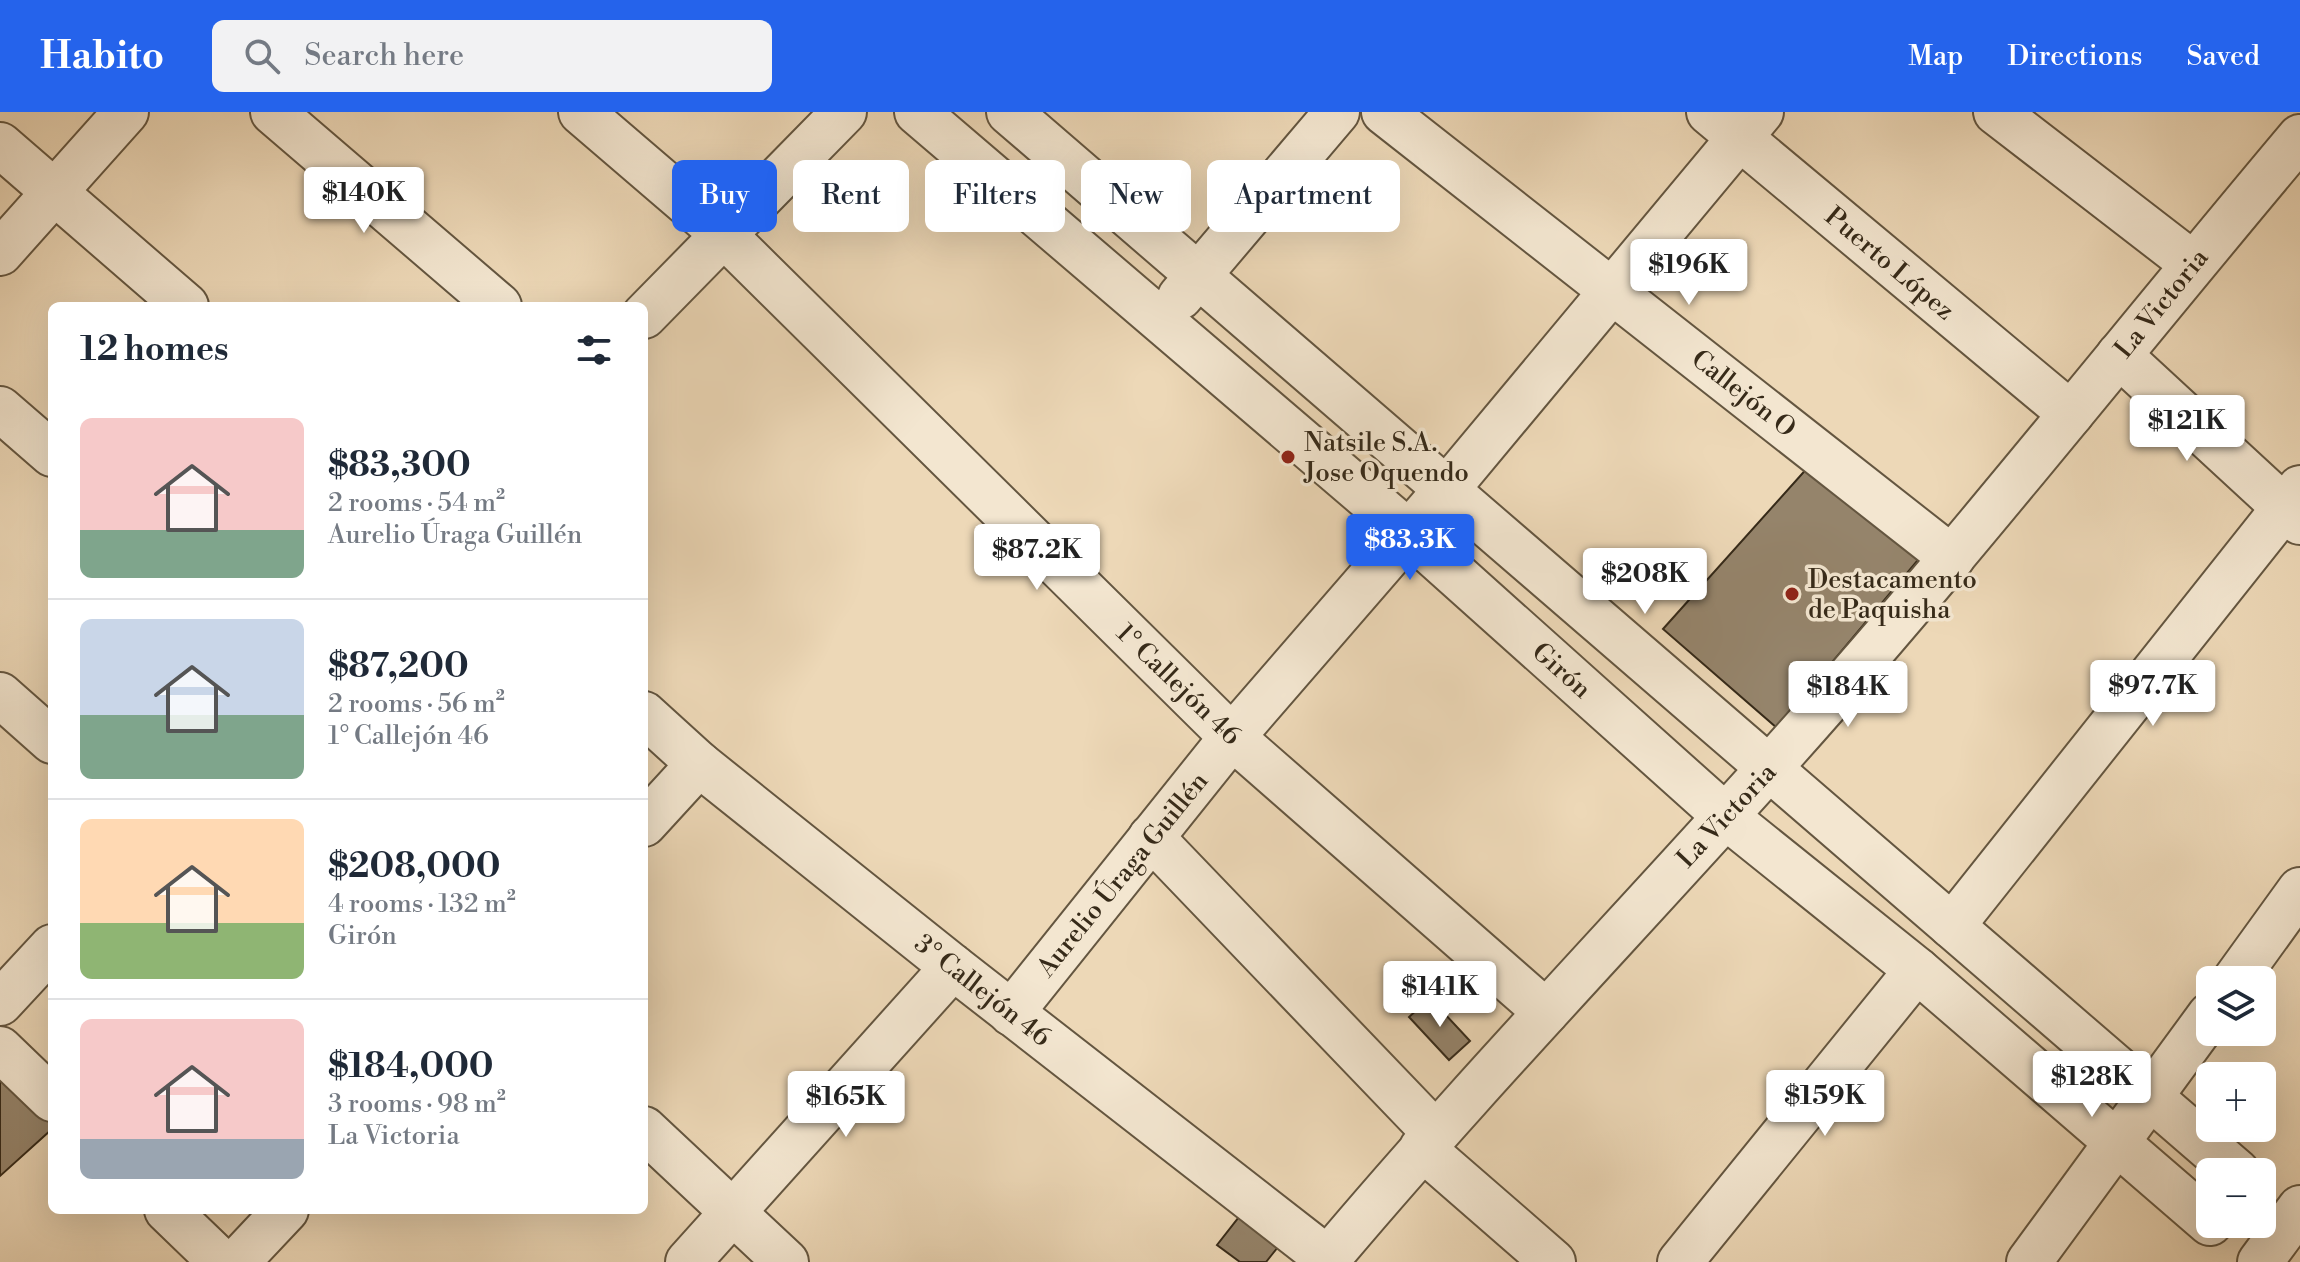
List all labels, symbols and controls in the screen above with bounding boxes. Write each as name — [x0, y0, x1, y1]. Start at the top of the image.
search box — [212, 20, 772, 92]
text: Habito — [40, 33, 164, 80]
icon: search — [240, 34, 284, 78]
text: Search here — [304, 37, 464, 75]
text: Map — [1908, 39, 1963, 74]
text: Directions — [2007, 39, 2142, 74]
text: Saved — [2186, 39, 2260, 74]
chip: Buy — [672, 160, 777, 232]
chip: Rent — [793, 160, 909, 232]
chip: Filters — [925, 160, 1065, 232]
chip: New — [1081, 160, 1191, 232]
chip: Apartment — [1207, 160, 1400, 232]
pin: $140K — [308, 167, 420, 235]
text: $140K — [322, 177, 406, 209]
street label: Puerto López — [1818, 200, 1961, 327]
pin: $196K — [1633, 239, 1745, 307]
street label: La Victoria — [2108, 242, 2216, 365]
text: $196K — [1648, 249, 1730, 281]
icon: filters — [572, 328, 616, 372]
text: 12 homes — [80, 329, 229, 371]
street label: Callejón O — [1685, 343, 1802, 445]
pin: $121K — [2131, 395, 2243, 463]
text: $121K — [2148, 405, 2226, 437]
place label: Natsile S.A. Jose Oquendo — [1303, 427, 1469, 489]
text: $83,300 — [328, 445, 471, 487]
marker: Natsile S.A. Jose Oquendo — [1279, 448, 1297, 466]
icon: home — [144, 450, 240, 546]
text: 2 rooms · 54 m² — [328, 487, 505, 519]
pin: $83.3K — [1345, 514, 1475, 582]
text: Aurelio Úraga Guillén — [328, 519, 582, 551]
pin: $87.2K — [972, 524, 1102, 592]
text: $83.3K — [1364, 524, 1456, 556]
text: $87.2K — [992, 534, 1082, 566]
pin: $208K — [1589, 548, 1701, 616]
text: $208K — [1601, 558, 1689, 590]
place label: Destacamento de Paquisha — [1808, 564, 1977, 626]
marker: Destacamento de Paquisha — [1783, 585, 1801, 603]
street label: 1° Callejón 46 — [1109, 617, 1247, 752]
street label: Girón — [1525, 636, 1598, 706]
text: $87,200 — [328, 646, 469, 688]
icon: home — [144, 651, 240, 747]
pin: $97.7K — [2088, 660, 2218, 728]
pin: $184K — [1792, 661, 1904, 729]
text: $97.7K — [2108, 670, 2198, 702]
text: $184K — [1807, 671, 1890, 703]
text: 2 rooms · 56 m² — [328, 688, 505, 720]
text: 1° Callejón 46 — [328, 720, 489, 752]
street label: La Victoria — [1670, 756, 1784, 875]
street label: Aurelio Úraga Guillén — [1028, 764, 1215, 984]
text: $208,000 — [328, 846, 500, 888]
icon: home — [144, 851, 240, 947]
text: 4 rooms · 132 m² — [328, 888, 516, 920]
text: Girón — [328, 920, 397, 952]
street label: 3° Callejón 46 — [908, 928, 1057, 1054]
pin: $141K — [1384, 961, 1496, 1029]
map controls — [2196, 966, 2276, 1238]
button: layers — [2196, 966, 2276, 1046]
text: $141K — [1401, 971, 1479, 1003]
text: $184,000 — [328, 1046, 494, 1088]
icon: home — [144, 1051, 240, 1147]
pin: $128K — [2036, 1051, 2148, 1119]
text: $128K — [2051, 1061, 2133, 1093]
button: + — [2196, 1062, 2276, 1142]
pin: $159K — [1769, 1070, 1881, 1138]
pin: $165K — [790, 1071, 902, 1139]
text: $159K — [1784, 1080, 1866, 1112]
text: $165K — [806, 1081, 886, 1113]
text: 3 rooms · 98 m² — [328, 1088, 506, 1120]
text: La Victoria — [328, 1120, 460, 1152]
button: − — [2196, 1158, 2276, 1238]

